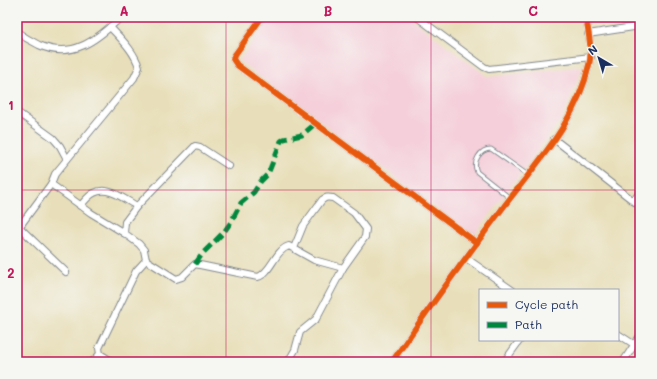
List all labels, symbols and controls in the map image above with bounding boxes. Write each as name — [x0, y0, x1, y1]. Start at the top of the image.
text: A — [119, 2, 129, 19]
text: B — [324, 2, 333, 19]
text: C — [528, 2, 538, 19]
north arrow — [579, 38, 619, 78]
text: N — [585, 41, 600, 58]
text: 1 — [8, 96, 14, 113]
text: 2 — [7, 264, 15, 281]
legend — [479, 289, 619, 341]
text: Cycle path — [515, 296, 578, 312]
text: Path — [515, 316, 542, 332]

